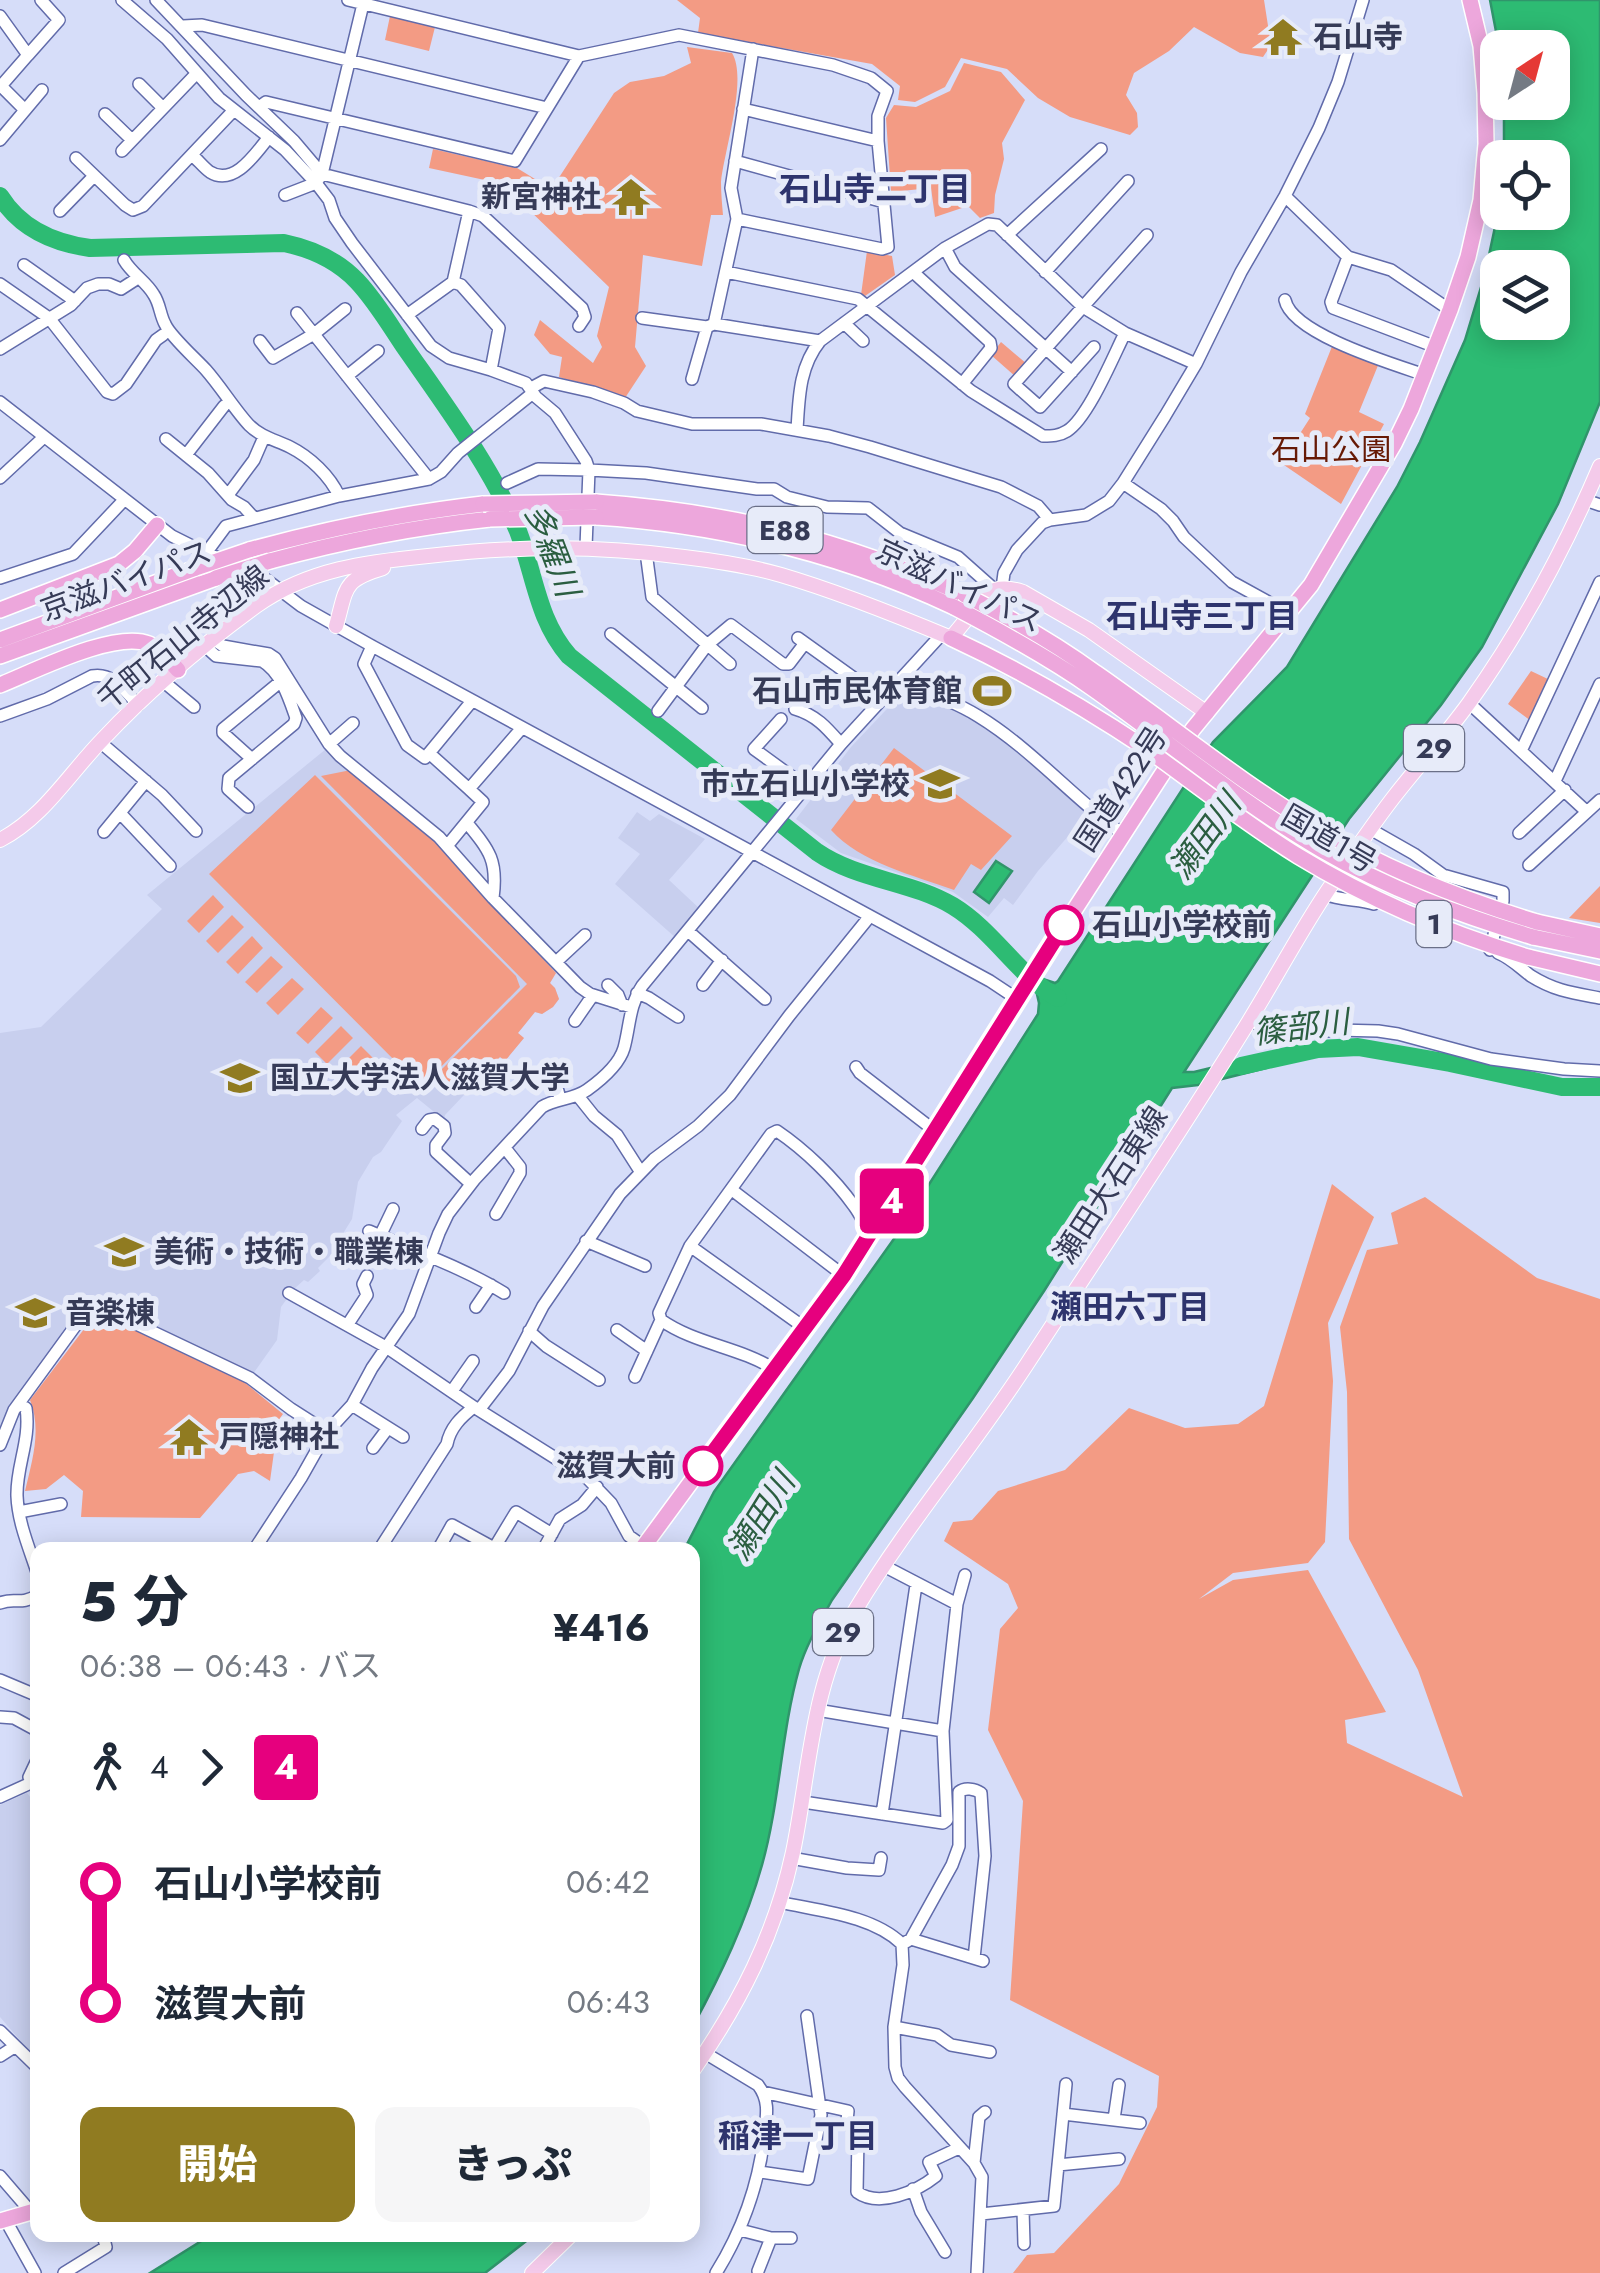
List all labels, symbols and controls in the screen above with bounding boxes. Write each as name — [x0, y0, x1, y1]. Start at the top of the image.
place label: 石山寺 — [1313, 15, 1403, 58]
temple icon: 石山寺 — [1262, 16, 1304, 58]
north arrow — [1480, 30, 1570, 120]
map controls — [1480, 30, 1570, 340]
button: locate — [1480, 140, 1570, 230]
district label: 石山寺二丁目 — [779, 166, 971, 212]
place label: 新宮神社 — [481, 175, 601, 218]
temple icon: 新宮神社 — [610, 176, 652, 218]
button: layers — [1480, 250, 1570, 340]
park label: 石山公園 — [1271, 428, 1391, 471]
water label: 多羅川 — [513, 497, 592, 606]
road number: E88 — [748, 507, 822, 553]
street label: 京滋バイパス — [869, 528, 1050, 643]
street label: 京滋バイパス — [34, 530, 217, 631]
street label: 千町石山寺辺線 — [88, 555, 278, 720]
district label: 石山寺三丁目 — [1106, 593, 1298, 639]
place label: 石山市民体育館 — [752, 669, 962, 712]
sports icon: 石山市民体育館 — [971, 670, 1013, 712]
street label: 国道422号 — [1064, 718, 1177, 860]
road number: 29 — [1404, 725, 1464, 771]
place label: 市立石山小学校 — [700, 762, 910, 805]
school or university icon: 市立石山小学校 — [919, 763, 961, 805]
water label: 瀬田川 — [1158, 781, 1254, 888]
street label: 国道1号 — [1274, 794, 1385, 883]
road number: 1 — [1416, 901, 1452, 947]
place label: 石山小学校前 — [1092, 903, 1272, 946]
marker: 石山小学校前 — [1045, 906, 1083, 944]
water label: 篠部川 — [1251, 998, 1354, 1056]
place label: 国立大学法人滋賀大学 — [270, 1056, 570, 1099]
school or university icon: 国立大学法人滋賀大学 — [219, 1057, 261, 1099]
street label: 瀬田大石東線 — [1044, 1098, 1178, 1272]
line badge: 4 — [860, 1168, 924, 1234]
text: 4 — [880, 1176, 904, 1226]
place label: 美術・技術・職業棟 — [154, 1230, 424, 1273]
school or university icon: 美術・技術・職業棟 — [103, 1231, 145, 1273]
district label: 瀬田六丁目 — [1050, 1284, 1210, 1330]
place label: 音楽棟 — [65, 1291, 155, 1334]
school or university icon: 音楽棟 — [14, 1292, 56, 1334]
place label: 戸隠神社 — [219, 1415, 339, 1458]
temple icon: 戸隠神社 — [168, 1416, 210, 1458]
place label: 滋賀大前 — [556, 1444, 676, 1487]
marker: 滋賀大前 — [684, 1447, 722, 1485]
water label: 瀬田川 — [716, 1461, 808, 1569]
text: 5 分 — [80, 1562, 188, 1642]
text: ¥416 — [553, 1600, 650, 1655]
road number: 29 — [813, 1609, 873, 1655]
text: 06:38 – 06:43 · バス — [80, 1643, 381, 1689]
icon: walk — [80, 1740, 135, 1795]
icon: forward — [184, 1740, 239, 1795]
text: 4 — [274, 1742, 298, 1792]
text: 4 — [150, 1744, 169, 1790]
text: 石山小学校前 — [154, 1856, 382, 1911]
text: 06:42 — [566, 1859, 650, 1905]
text: 滋賀大前 — [154, 1976, 306, 2031]
text: 06:43 — [567, 1979, 650, 2025]
button: 開始 — [80, 2107, 355, 2222]
button: きっぷ — [375, 2107, 650, 2222]
district label: 稲津一丁目 — [718, 2113, 878, 2159]

